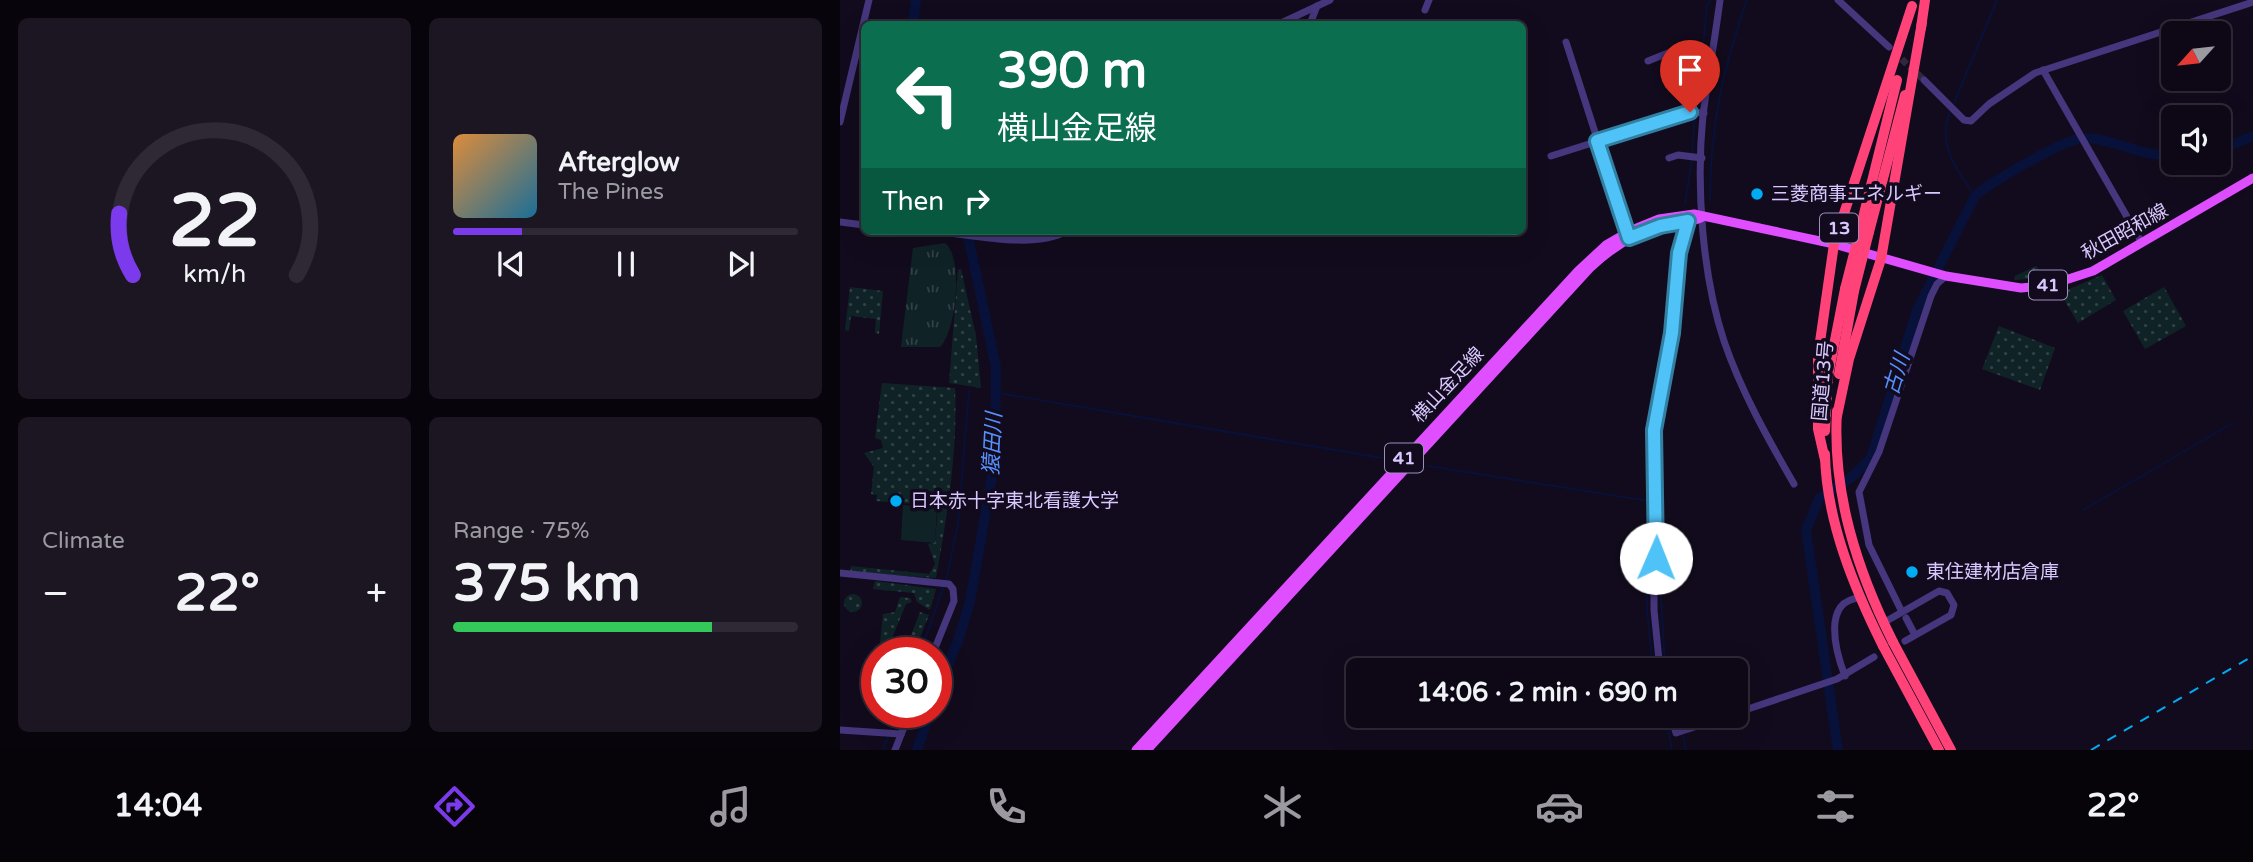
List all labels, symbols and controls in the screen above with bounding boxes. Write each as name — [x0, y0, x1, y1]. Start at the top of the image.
north arrow — [2161, 21, 2231, 91]
map controls — [2161, 21, 2231, 175]
pin — [1660, 40, 1720, 112]
text: 390 m — [997, 42, 1147, 101]
icon: left — [882, 49, 973, 140]
icon: arrive — [1671, 51, 1709, 89]
button: sound — [2161, 105, 2231, 175]
text: 横山金足線 — [997, 110, 1157, 148]
text: Afterglow — [558, 147, 680, 178]
text: 22 — [169, 178, 260, 266]
text: The Pines — [558, 178, 664, 206]
icon: right — [958, 182, 996, 220]
place label: 三菱商事エネルギー — [1771, 183, 1942, 205]
text: Then — [882, 186, 944, 217]
marker: 三菱商事エネルギー — [1749, 186, 1765, 202]
street label: 秋田昭和線 — [2078, 199, 2172, 265]
road number: 13 — [1820, 213, 1858, 242]
icon: previous — [492, 245, 530, 283]
icon: pause — [607, 245, 645, 283]
icon: next — [722, 245, 760, 283]
text: km/h — [183, 259, 246, 289]
road number: 41 — [2029, 270, 2067, 300]
street label: 国道13号 — [1809, 340, 1837, 422]
street label: 横山金足線 — [1408, 343, 1488, 427]
water label: 古川 — [1879, 348, 1916, 398]
water label: 猿田川 — [979, 410, 1007, 476]
road number: 41 — [1385, 444, 1423, 472]
place label: 日本赤十字東北看護大学 — [910, 490, 1119, 512]
marker: 日本赤十字東北看護大学 — [888, 493, 904, 509]
text: Range · 75% — [453, 517, 589, 545]
position arrow — [1619, 521, 1693, 595]
text: Climate — [42, 527, 125, 555]
text: 375 km — [453, 552, 641, 615]
place label: 東住建材店倉庫 — [1926, 561, 2059, 583]
text: 22° — [175, 562, 260, 625]
marker: 東住建材店倉庫 — [1904, 564, 1920, 580]
text: − — [42, 571, 69, 617]
text: + — [366, 571, 387, 617]
speed limit sign: 30 — [861, 637, 952, 728]
text: 14:06 · 2 min · 690 m — [1416, 677, 1678, 708]
icon: directions — [430, 782, 479, 831]
icon: music — [706, 782, 755, 831]
icon: phone — [982, 782, 1031, 831]
icon: climate — [1258, 782, 1307, 831]
icon: car — [1535, 782, 1584, 831]
icon: filters — [1811, 782, 1860, 831]
text: 14:04 — [114, 787, 202, 825]
text: 22° — [2087, 787, 2139, 825]

